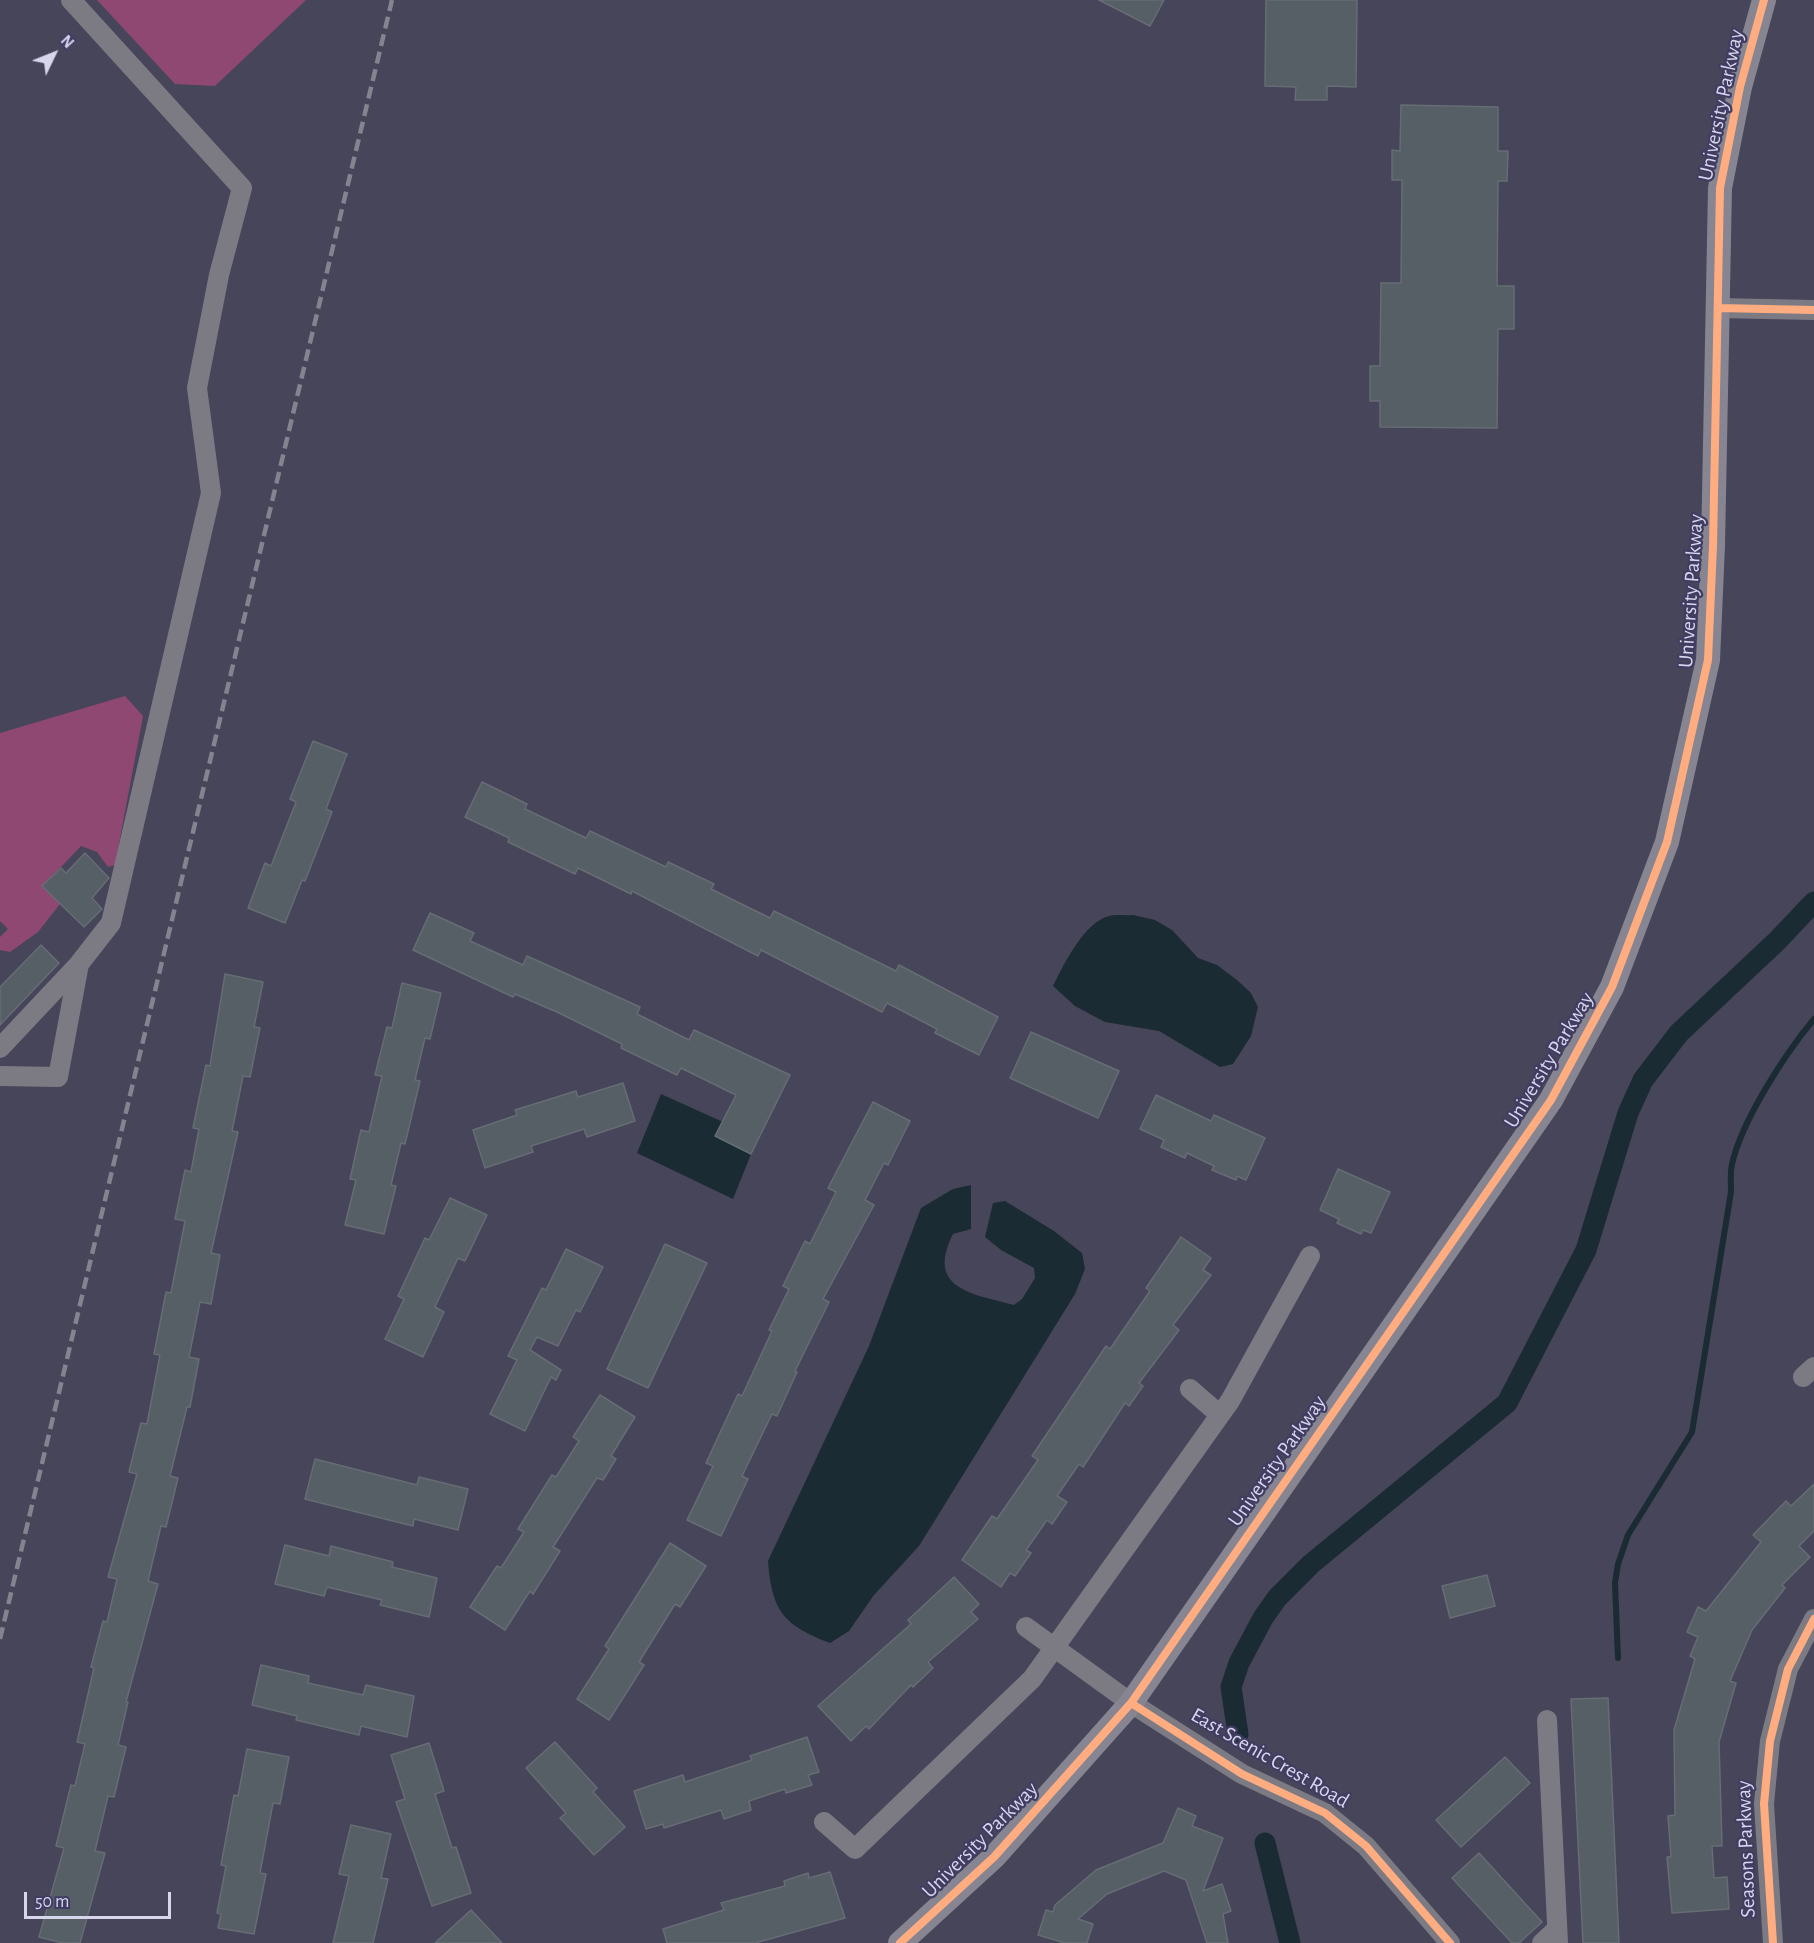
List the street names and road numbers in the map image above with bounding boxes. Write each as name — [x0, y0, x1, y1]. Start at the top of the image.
street label: University Parkway — [1693, 27, 1749, 183]
street label: University Parkway — [1673, 513, 1709, 669]
street label: University Parkway — [1499, 987, 1599, 1133]
street label: University Parkway — [1222, 1391, 1332, 1531]
street label: East Scenic Crest Road — [1186, 1702, 1354, 1814]
street label: University Parkway — [917, 1777, 1043, 1903]
street label: Seasons Parkway — [1731, 1780, 1761, 1918]

